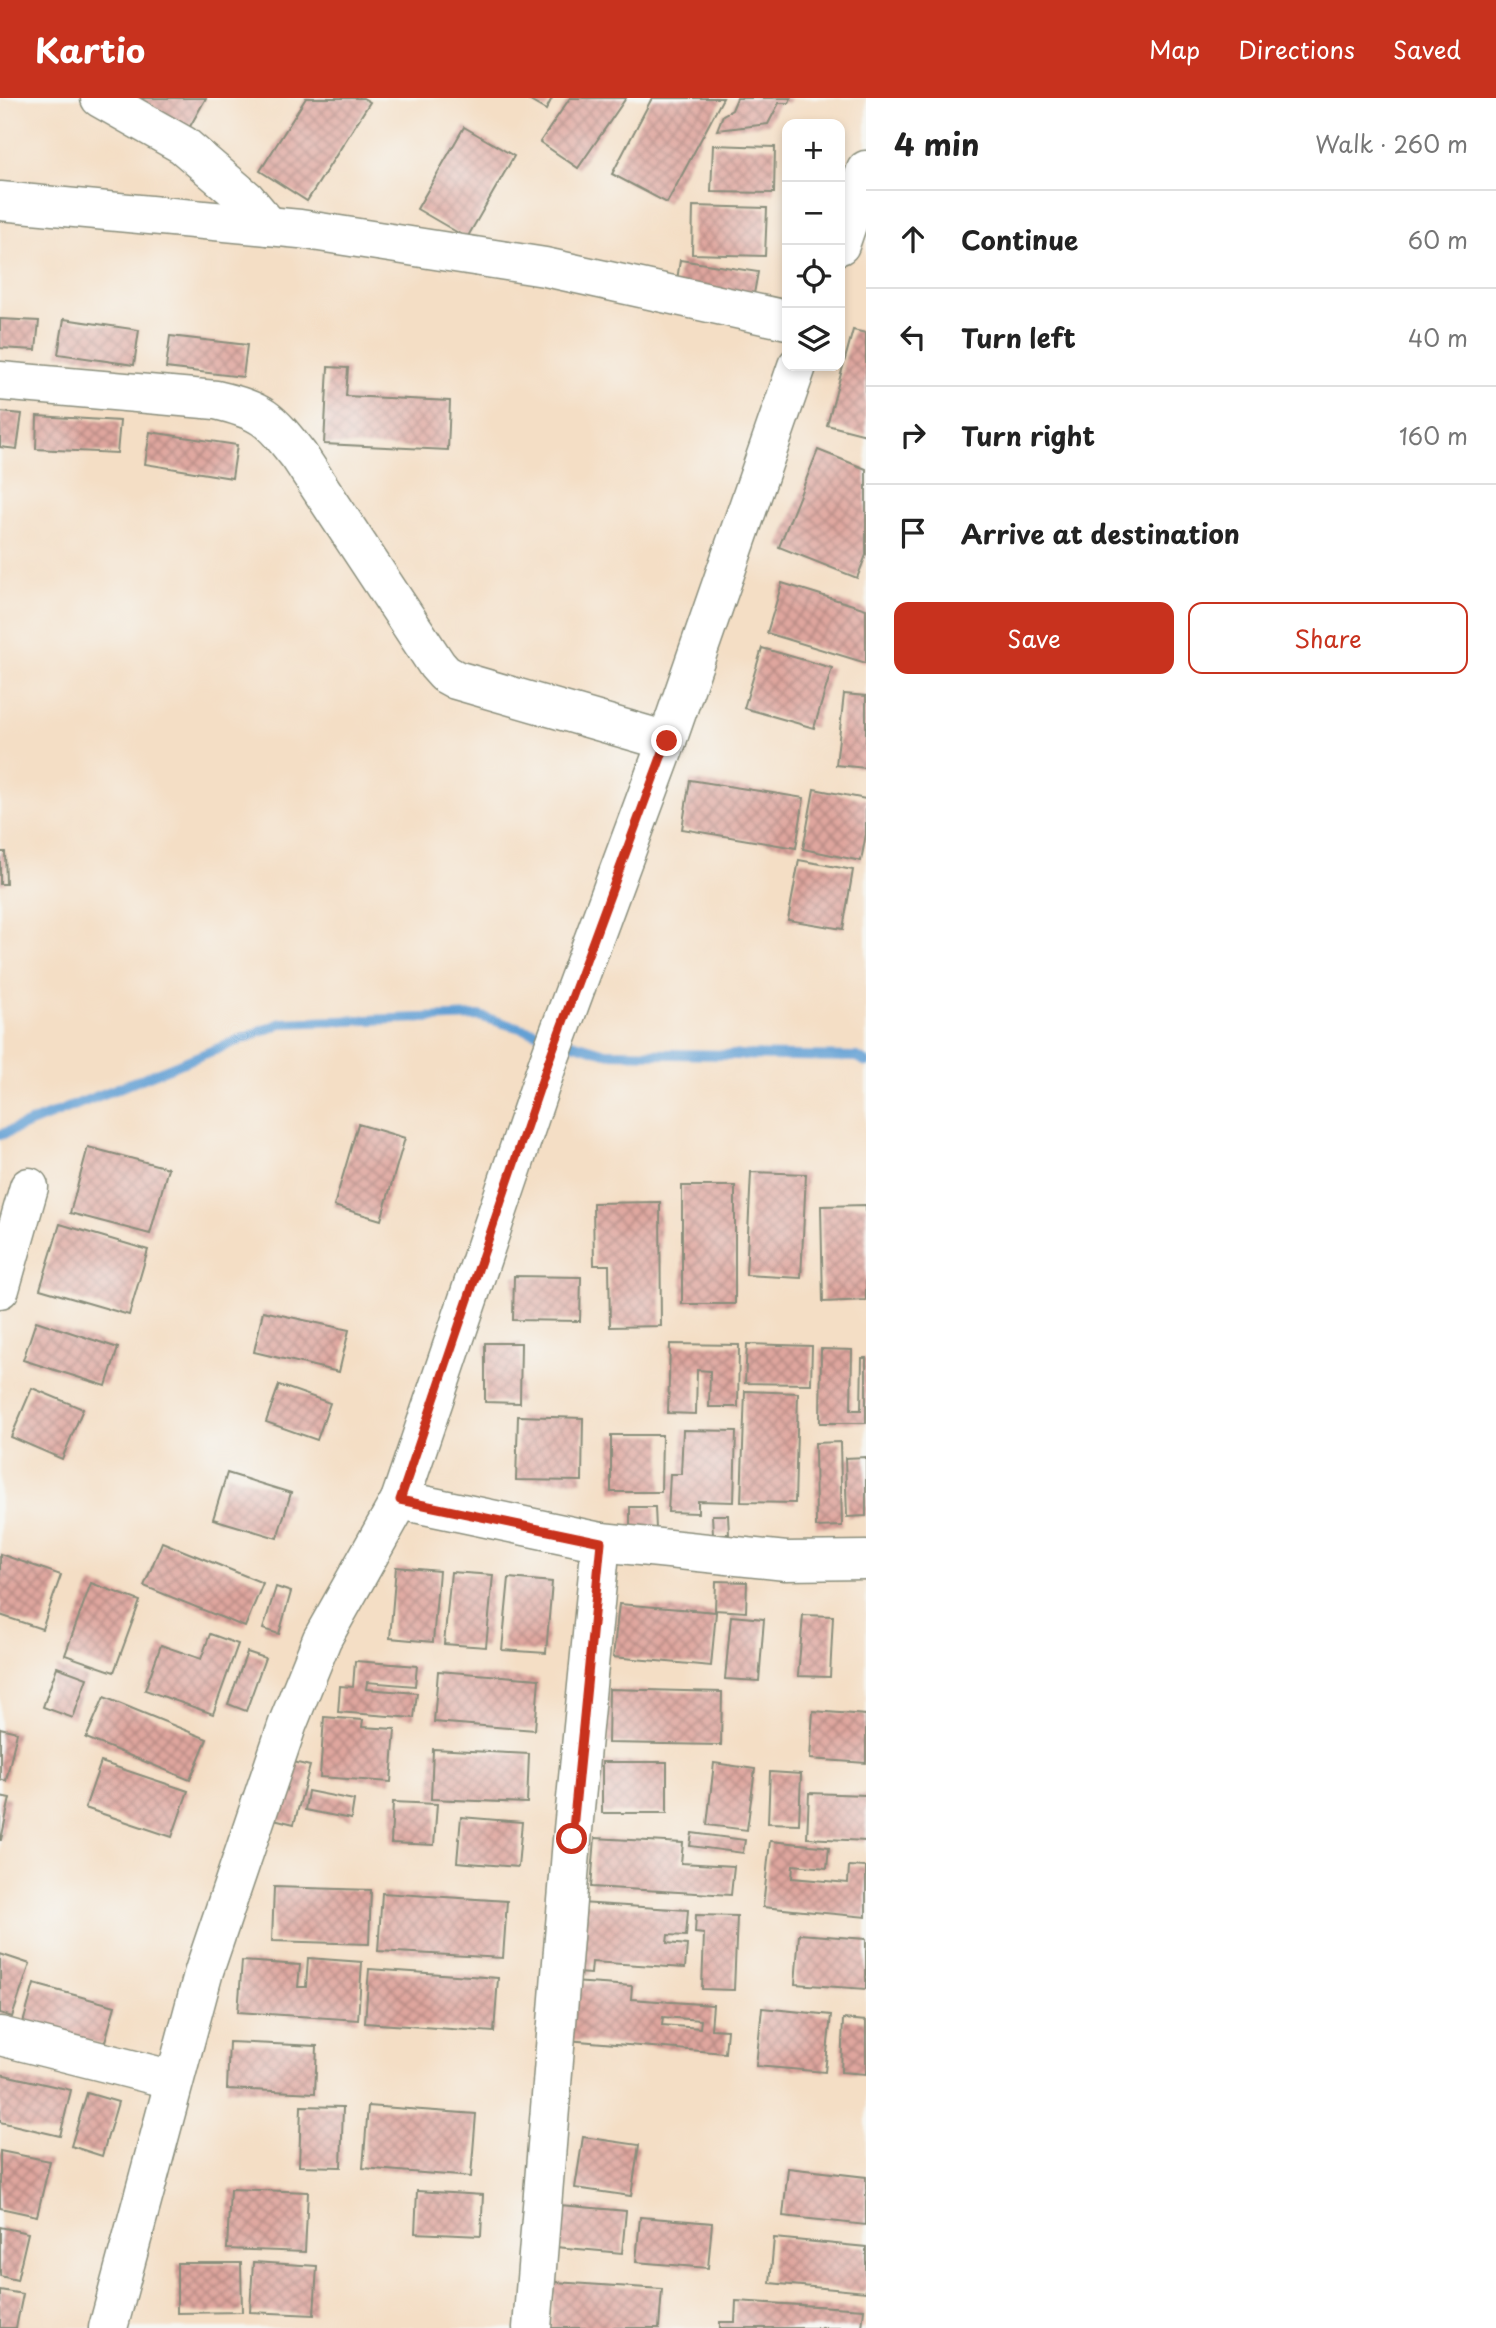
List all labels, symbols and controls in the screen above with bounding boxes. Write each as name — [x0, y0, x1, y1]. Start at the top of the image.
text: Kartio — [35, 24, 145, 74]
text: Map — [1149, 31, 1200, 67]
text: Directions — [1238, 31, 1355, 67]
text: Saved — [1393, 31, 1461, 67]
map controls — [782, 119, 845, 371]
button: + — [782, 119, 845, 182]
text: 4 min — [894, 121, 980, 166]
text: Walk · 260 m — [1315, 126, 1468, 161]
button: − — [782, 182, 845, 245]
icon: ahead — [894, 220, 932, 258]
text: Continue — [961, 220, 1078, 259]
text: 60 m — [1408, 222, 1468, 257]
button: locate — [782, 245, 845, 308]
button: layers — [782, 308, 845, 371]
icon: left — [894, 318, 932, 356]
text: Turn left — [961, 318, 1076, 357]
text: 40 m — [1408, 320, 1468, 355]
icon: right — [894, 416, 932, 454]
text: Turn right — [961, 416, 1095, 455]
text: 160 m — [1399, 418, 1468, 453]
icon: arrive — [894, 514, 932, 552]
text: Arrive at destination — [961, 514, 1240, 553]
button: Save — [894, 602, 1174, 674]
button: Share — [1188, 602, 1468, 674]
route end — [651, 725, 682, 756]
route start — [556, 1823, 587, 1854]

